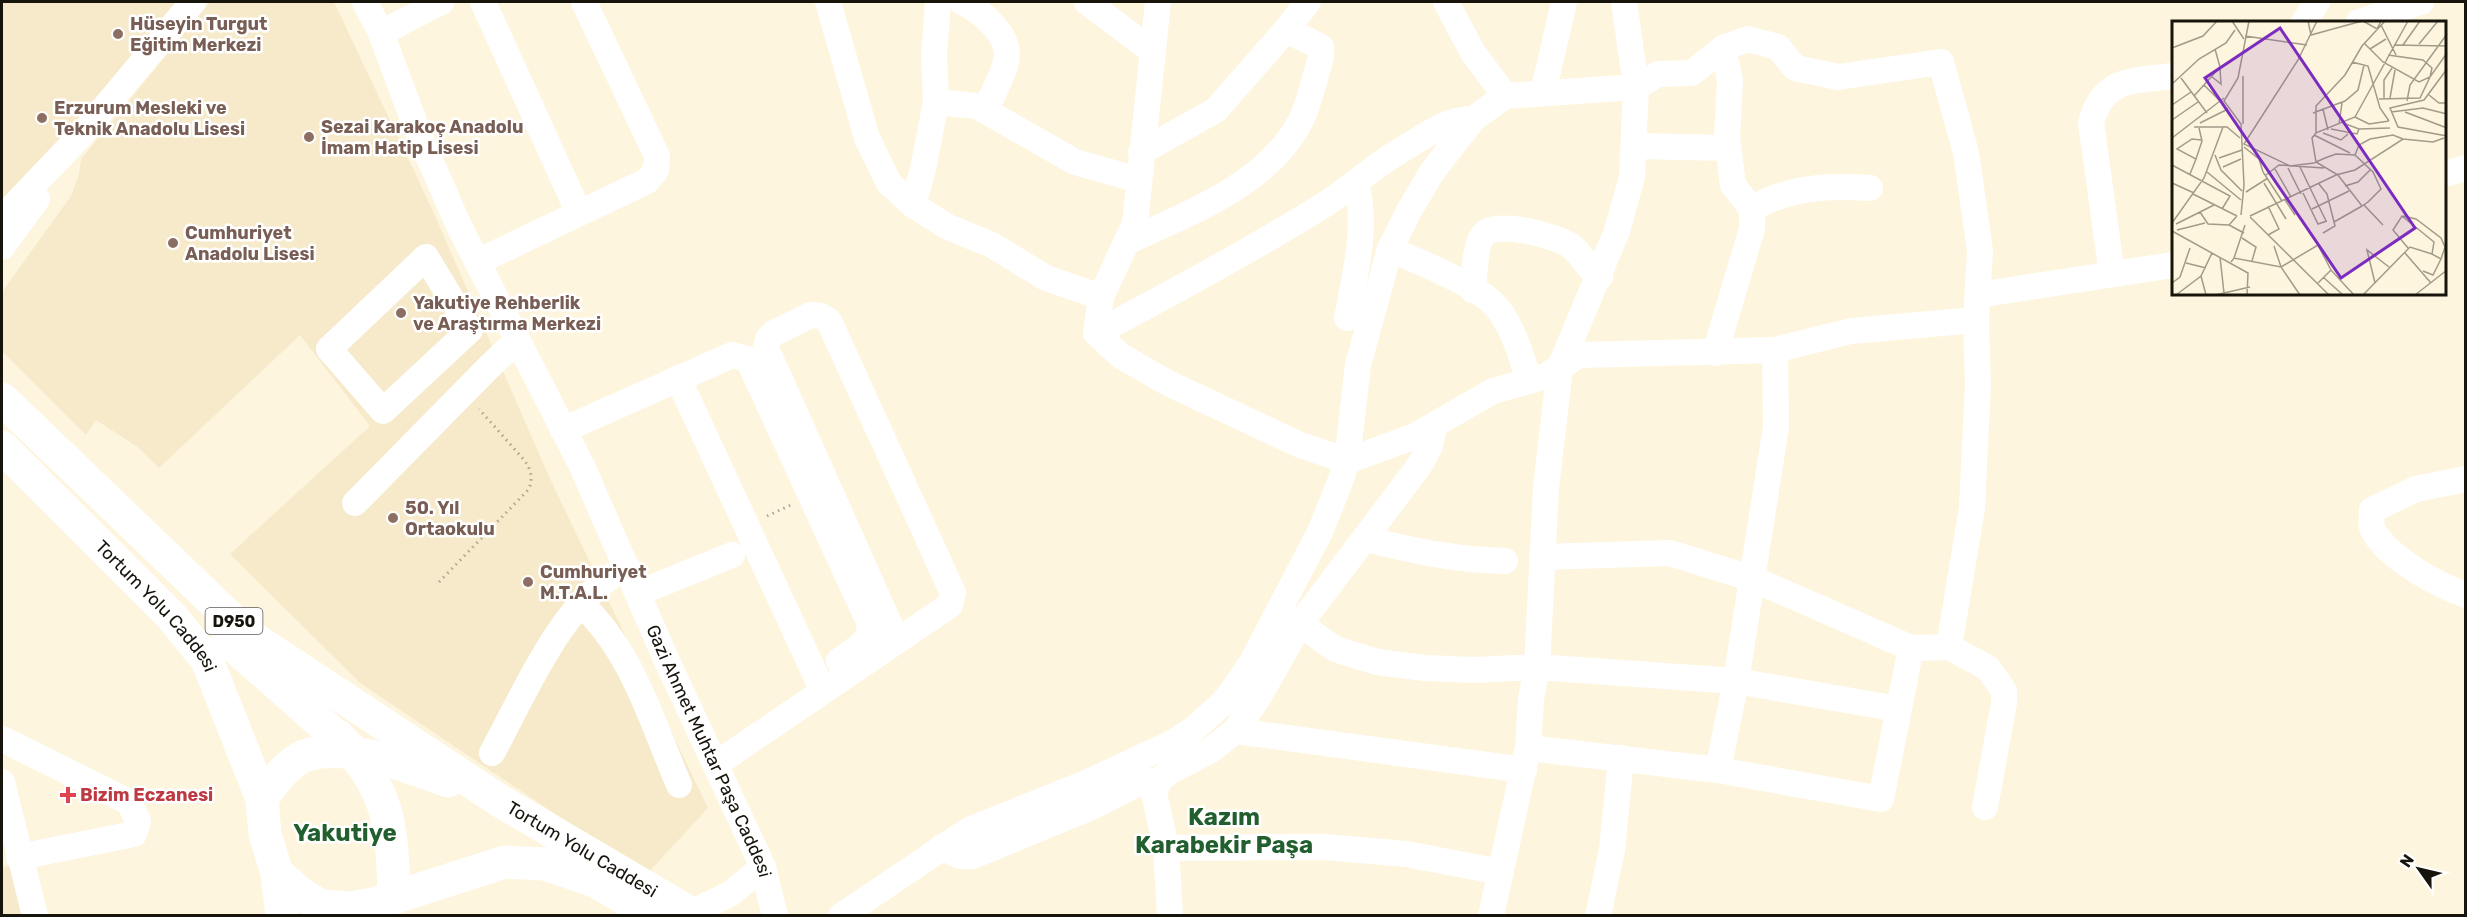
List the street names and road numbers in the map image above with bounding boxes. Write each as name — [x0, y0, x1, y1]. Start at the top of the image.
street label: Tortum Yolu Caddesi — [91, 536, 221, 675]
road number: D950 — [206, 608, 262, 634]
street label: Gazi Ahmet Muhtar Paşa Caddesi — [641, 621, 776, 879]
street label: Tortum Yolu Caddesi — [503, 797, 661, 902]

